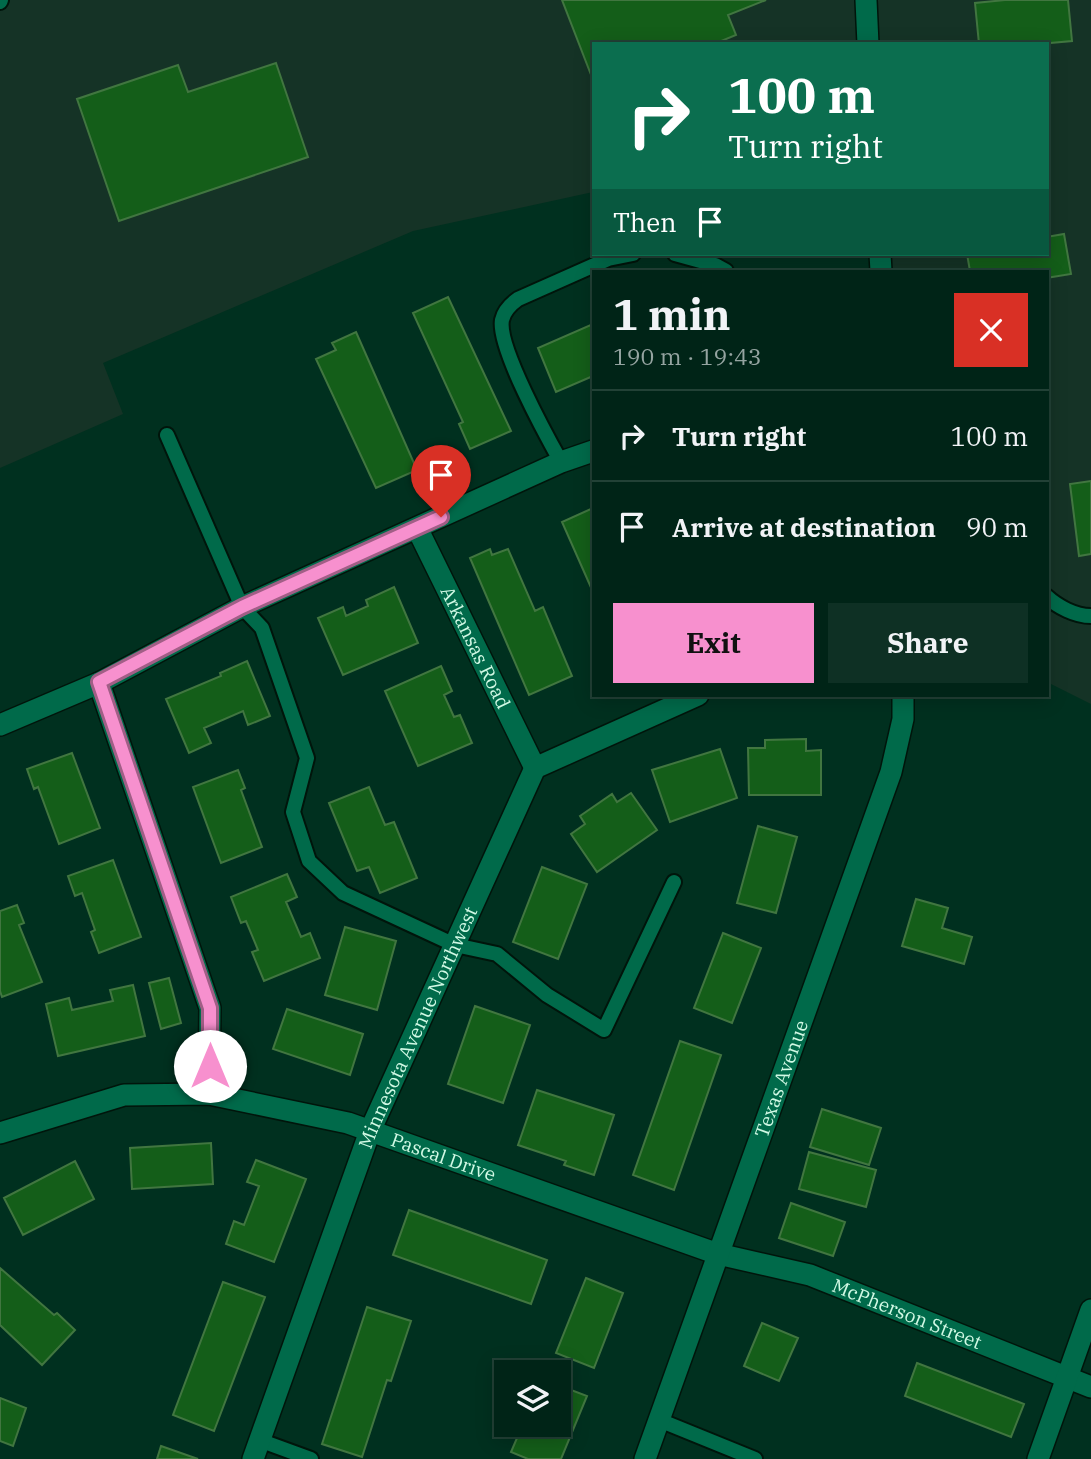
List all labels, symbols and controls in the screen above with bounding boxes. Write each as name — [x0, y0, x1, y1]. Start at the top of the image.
text: 100 m — [728, 63, 875, 126]
icon: right — [613, 70, 704, 161]
text: Turn right — [728, 125, 883, 167]
icon: arrive — [691, 203, 729, 241]
text: Then — [613, 205, 677, 239]
text: 1 min — [613, 287, 731, 342]
button: close — [954, 293, 1028, 367]
text: 190 m · 19:43 — [613, 341, 762, 371]
icon: right — [613, 417, 651, 455]
text: Turn right — [672, 419, 806, 453]
text: 100 m — [950, 419, 1028, 453]
pin — [411, 445, 471, 517]
icon: arrive — [422, 456, 460, 494]
icon: arrive — [613, 508, 651, 546]
text: Arrive at destination — [672, 510, 936, 544]
text: 90 m — [966, 510, 1028, 544]
street label: Arkansas Road — [435, 582, 516, 713]
button: Exit — [613, 603, 814, 683]
button: Share — [828, 603, 1028, 683]
street label: Minnesota Avenue Northwest — [353, 903, 483, 1152]
street label: Texas Avenue — [749, 1017, 813, 1141]
position arrow — [173, 1029, 247, 1103]
street label: Pascal Drive — [388, 1127, 499, 1186]
street label: McPherson Street — [829, 1273, 985, 1354]
map controls — [494, 1360, 571, 1437]
button: layers — [494, 1360, 571, 1437]

